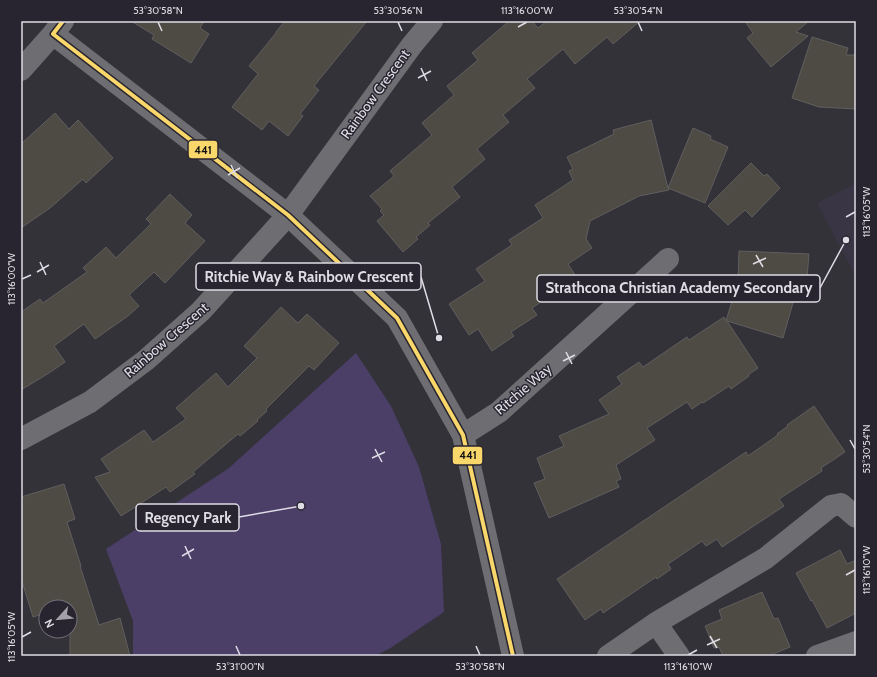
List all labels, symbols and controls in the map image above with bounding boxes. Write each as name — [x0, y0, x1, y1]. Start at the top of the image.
text: 53°30'58"N — [133, 4, 183, 17]
text: 53°30'56"N — [373, 4, 423, 17]
text: 113°16'00"W — [501, 4, 554, 17]
text: 53°30'54"N — [613, 4, 663, 17]
street label: Rainbow Crescent — [337, 46, 414, 142]
line badge: 441 — [188, 140, 218, 159]
text: 441 — [194, 143, 212, 157]
text: 113°16'05"W — [860, 186, 873, 237]
text: 113°16'00"W — [5, 252, 18, 305]
callout: Ritchie Way & Rainbow Crescent — [196, 263, 421, 290]
text: Ritchie Way & Rainbow Crescent — [205, 268, 413, 286]
callout: Strathcona Christian Academy Secondary — [537, 275, 820, 302]
text: Strathcona Christian Academy Secondary — [546, 279, 813, 297]
street label: Rainbow Crescent — [120, 298, 212, 382]
street label: Ritchie Way — [491, 359, 555, 419]
text: 53°30'54"N — [860, 424, 873, 474]
line badge: 441 — [452, 446, 483, 465]
text: 441 — [459, 448, 477, 462]
callout: Regency Park — [136, 504, 239, 531]
text: Regency Park — [145, 509, 232, 527]
text: 113°16'10"W — [860, 545, 873, 594]
north arrow — [38, 599, 78, 639]
text: 113°16'05"W — [5, 611, 18, 662]
text: N — [41, 617, 57, 630]
text: 53°31'00"N — [216, 660, 264, 673]
text: 53°30'58"N — [455, 660, 505, 673]
text: 113°16'10"W — [664, 660, 713, 673]

